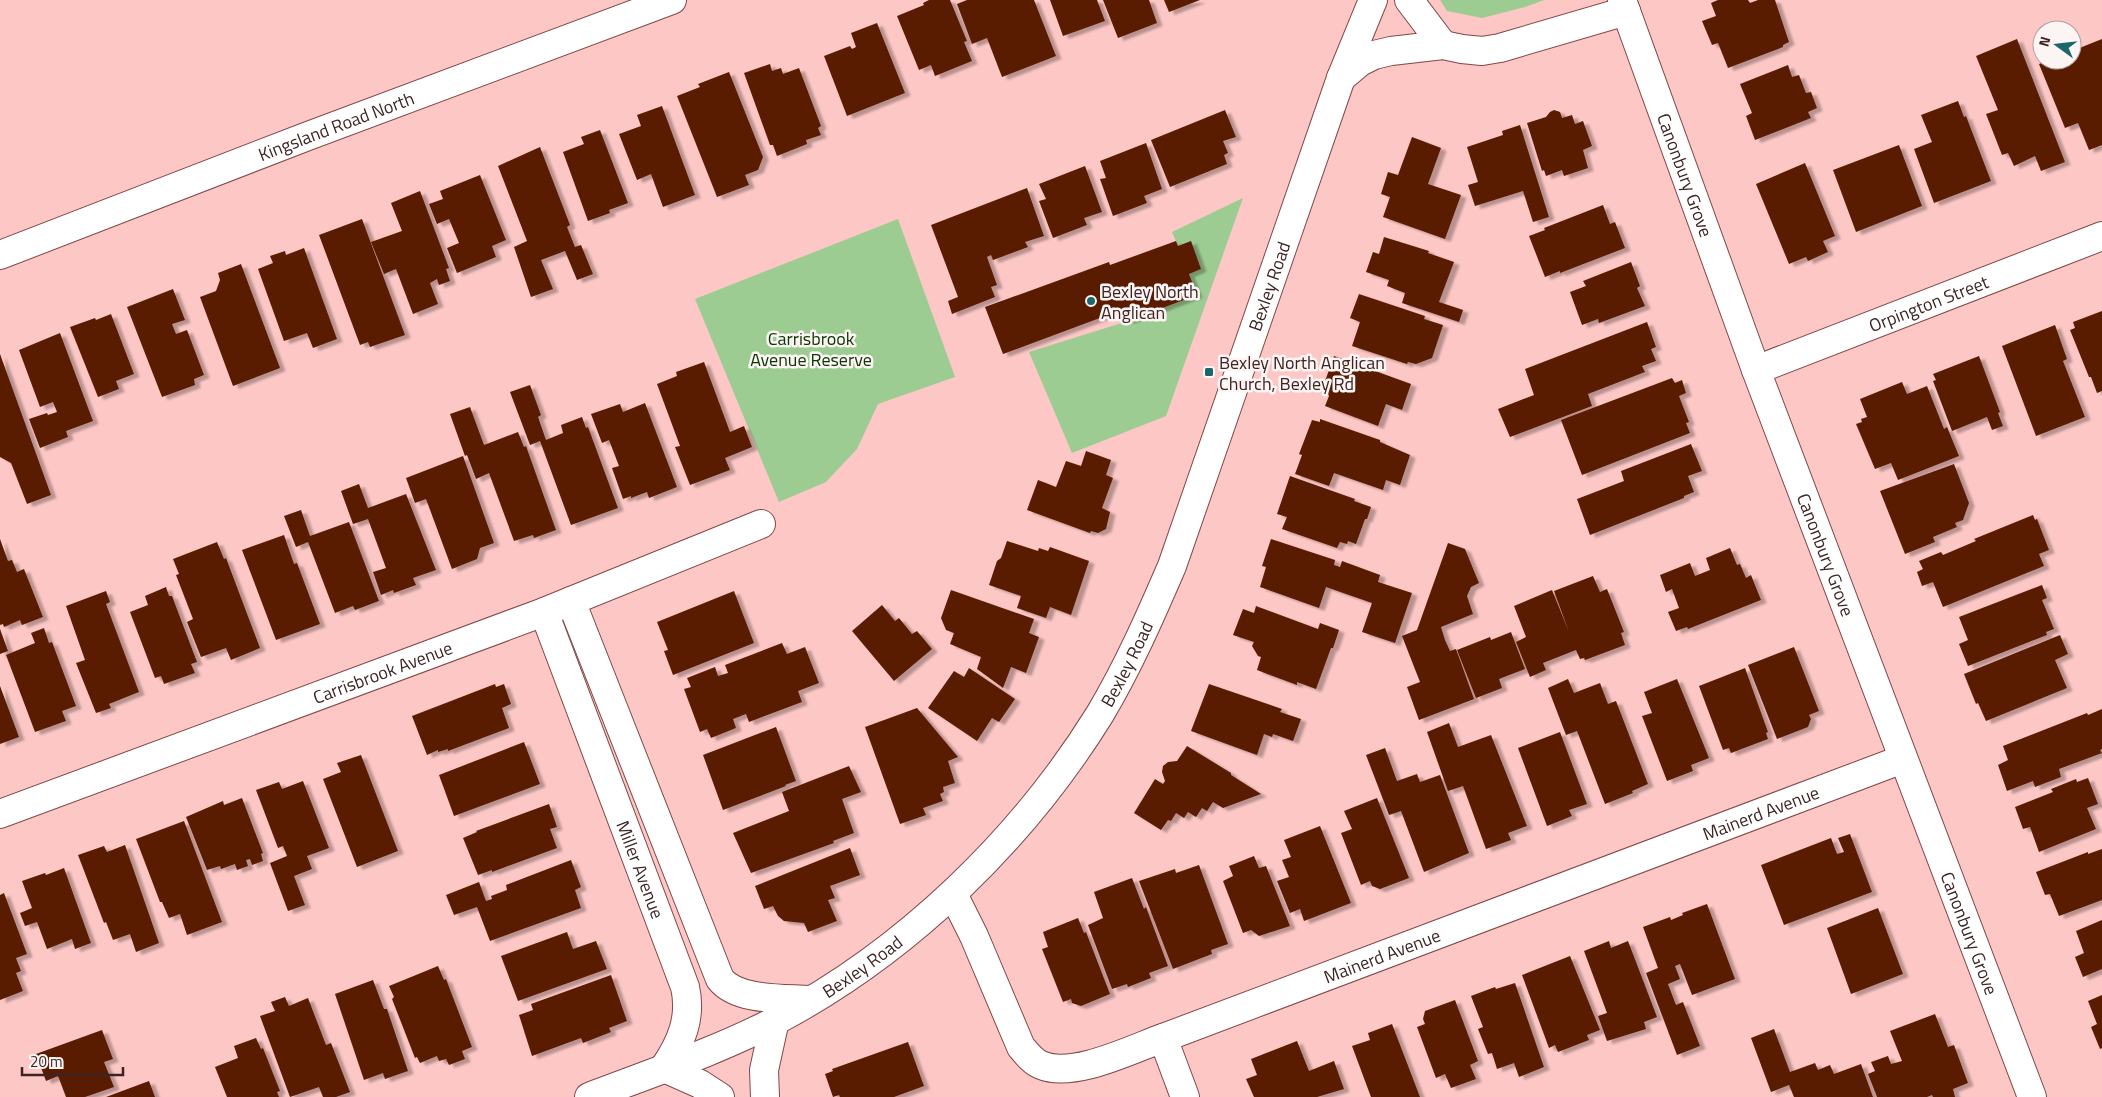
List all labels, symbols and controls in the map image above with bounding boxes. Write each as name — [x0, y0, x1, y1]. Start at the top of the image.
north arrow — [2032, 20, 2082, 70]
text: N — [2033, 34, 2055, 49]
street label: Kingsland Road North — [254, 84, 418, 168]
street label: Canonbury Grove — [1651, 109, 1720, 240]
street label: Bexley Road — [1241, 238, 1297, 335]
street label: Orpington Street — [1865, 268, 1993, 339]
place label: Bexley North Anglican — [1101, 278, 1199, 326]
marker: Bexley North Anglican — [1085, 295, 1097, 307]
park label: Carrisbrook Avenue Reserve — [750, 325, 872, 373]
place label: Bexley North Anglican Church, Bexley Rd — [1219, 349, 1385, 397]
marker: Bexley North Anglican Church, Bexley Rd — [1203, 366, 1215, 378]
street label: Canonbury Grove — [1790, 489, 1862, 620]
street label: Bexley Road — [1093, 617, 1159, 712]
street label: Carrisbrook Avenue — [309, 634, 456, 710]
street label: Mainerd Avenue — [1699, 778, 1823, 847]
street label: Miller Avenue — [610, 816, 672, 922]
street label: Canonbury Grove — [1934, 868, 2005, 999]
street label: Mainerd Avenue — [1320, 921, 1444, 990]
street label: Bexley Road — [817, 928, 908, 1004]
scale bar — [22, 1044, 124, 1076]
text: 20 m — [30, 1050, 63, 1073]

